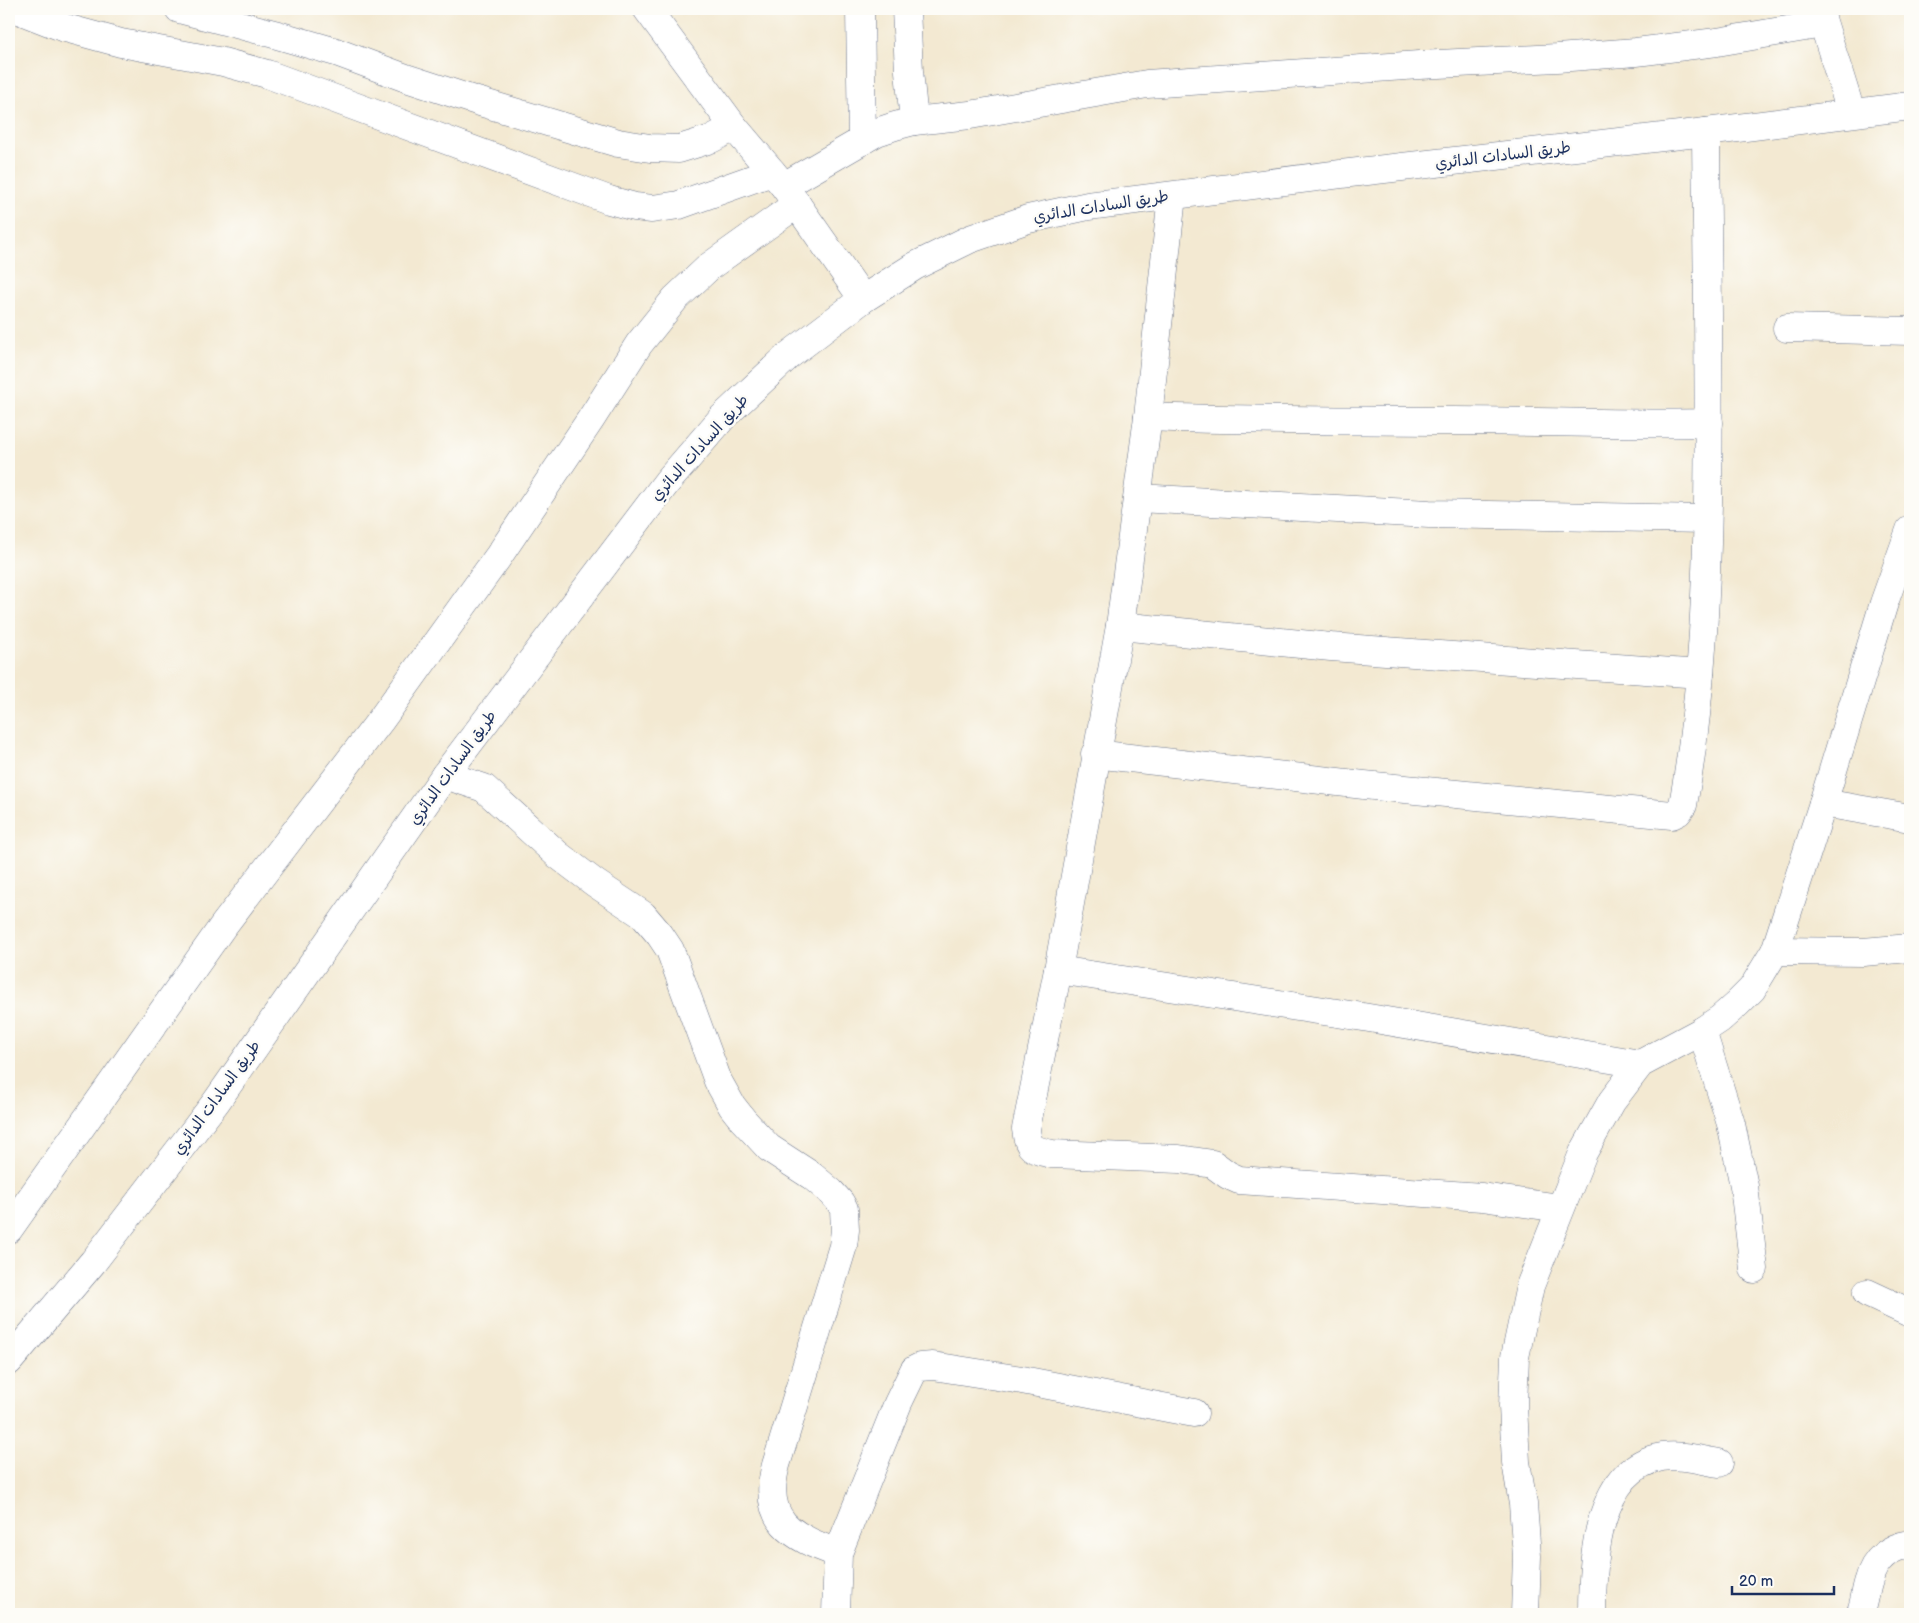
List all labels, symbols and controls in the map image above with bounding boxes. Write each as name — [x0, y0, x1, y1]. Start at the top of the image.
street label: طريق السادات الدائري — [1434, 138, 1572, 175]
street label: طريق السادات الدائري — [1032, 187, 1170, 228]
street label: طريق السادات الدائري — [647, 391, 754, 506]
street label: طريق السادات الدائري — [405, 707, 502, 830]
street label: طريق السادات الدائري — [169, 1037, 266, 1160]
scale bar — [1732, 1563, 1834, 1595]
text: 20 m — [1739, 1572, 1773, 1591]

